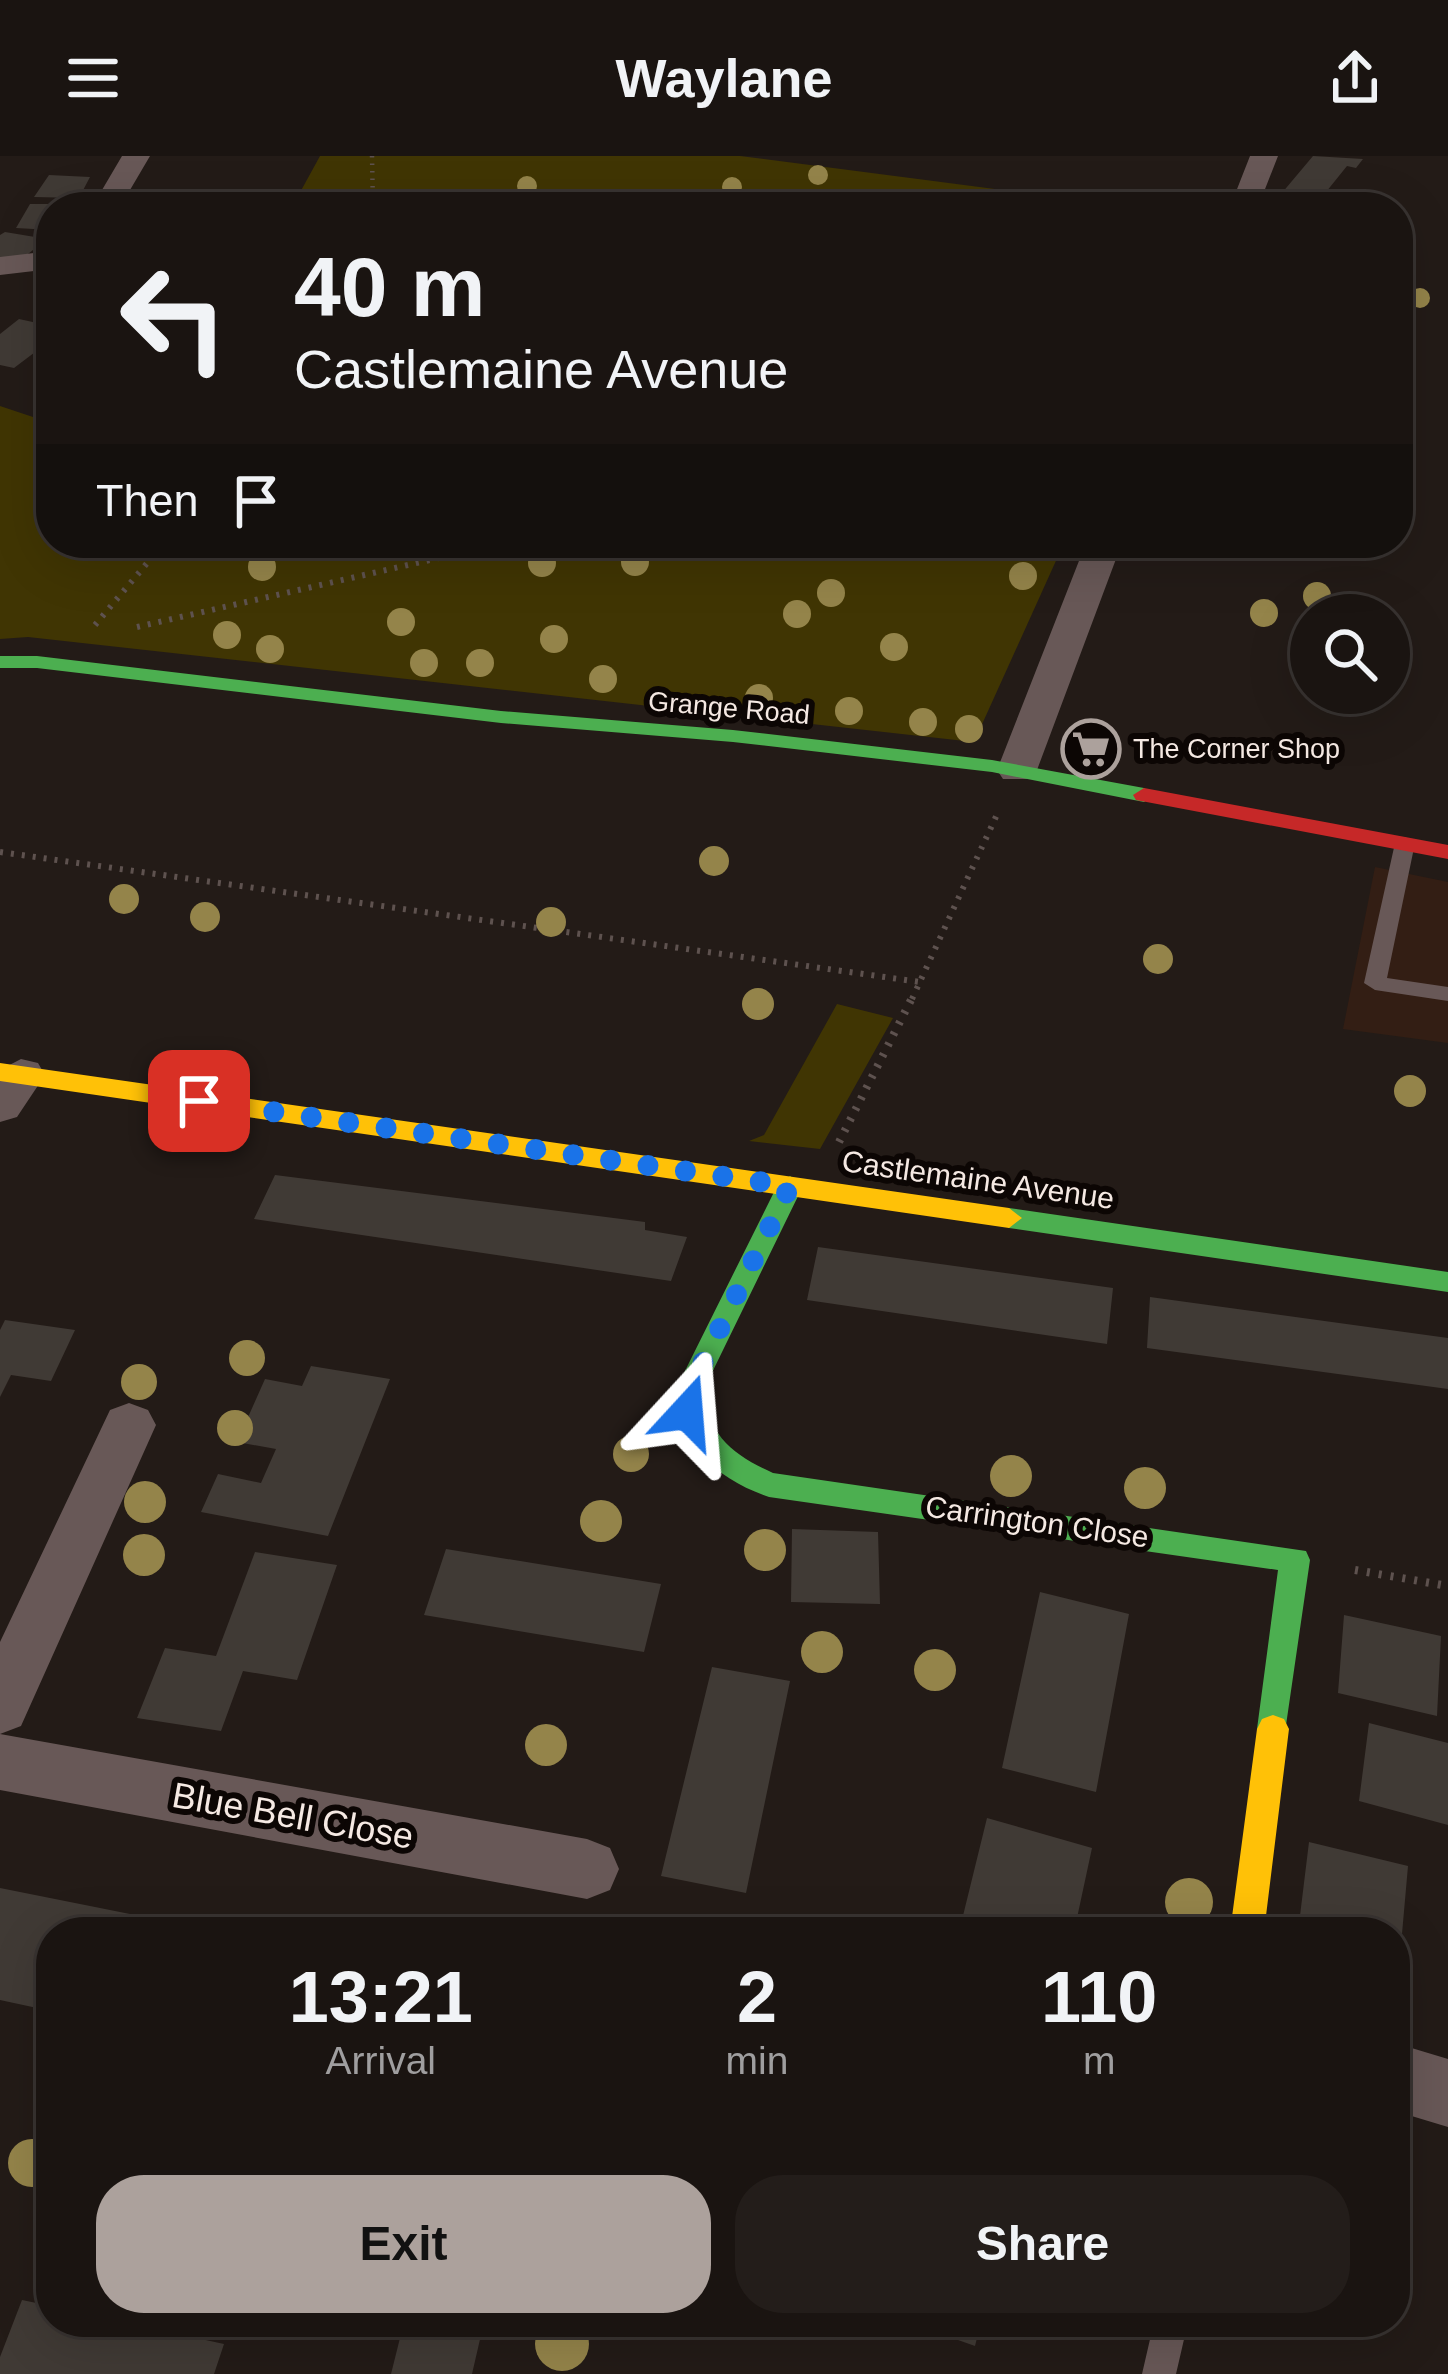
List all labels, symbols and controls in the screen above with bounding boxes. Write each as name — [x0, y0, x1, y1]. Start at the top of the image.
icon: menu — [60, 45, 126, 111]
icon: share — [1322, 45, 1388, 111]
text: Waylane — [615, 48, 833, 108]
icon: left — [96, 240, 252, 396]
text: 40 m — [294, 240, 485, 334]
text: Castlemaine Avenue — [294, 339, 788, 399]
icon: arrive — [223, 468, 289, 534]
text: Then — [96, 475, 199, 526]
map controls — [1290, 594, 1410, 714]
button: search — [1290, 594, 1410, 714]
street label: Grange Road — [647, 686, 811, 730]
supermarket icon: The Corner Shop — [1060, 718, 1122, 780]
place label: The Corner Shop — [1133, 734, 1340, 764]
pin — [148, 1050, 250, 1152]
icon: arrive — [166, 1068, 232, 1134]
street label: Castlemaine Avenue — [840, 1144, 1116, 1215]
position arrow — [624, 1349, 750, 1475]
street label: Carrington Close — [923, 1490, 1151, 1554]
street label: Blue Bell Close — [169, 1774, 417, 1857]
text: 13:21 — [289, 1957, 473, 2037]
text: 2 — [737, 1957, 777, 2037]
text: 110 — [1041, 1957, 1157, 2037]
text: Arrival — [326, 2039, 436, 2082]
text: min — [726, 2039, 788, 2082]
text: m — [1083, 2039, 1115, 2082]
button: Exit — [96, 2175, 711, 2313]
button: Share — [735, 2175, 1350, 2313]

